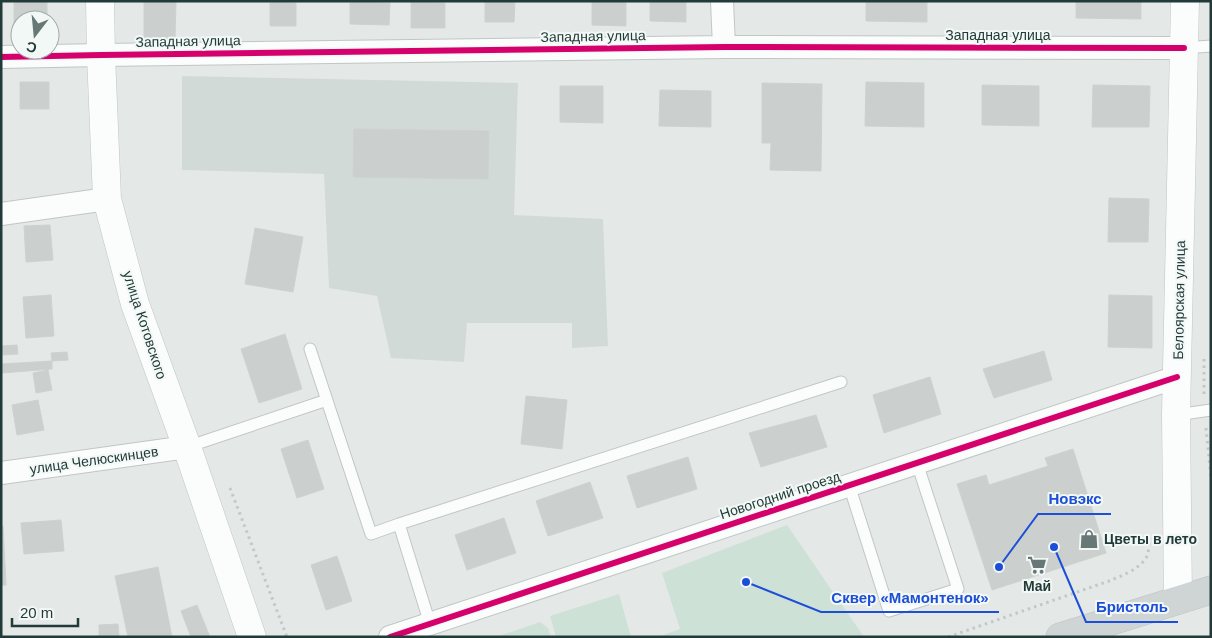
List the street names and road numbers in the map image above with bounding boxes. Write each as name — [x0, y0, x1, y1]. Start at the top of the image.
street label: Западная улица — [540, 27, 646, 45]
street label: Западная улица — [945, 27, 1051, 43]
street label: Западная улица — [135, 32, 241, 50]
street label: Белоярская улица — [1170, 240, 1188, 360]
street label: улица Котовского — [120, 269, 170, 381]
street label: улица Челюскинцев — [29, 443, 159, 477]
street label: Новогодний проезд — [718, 468, 842, 522]

